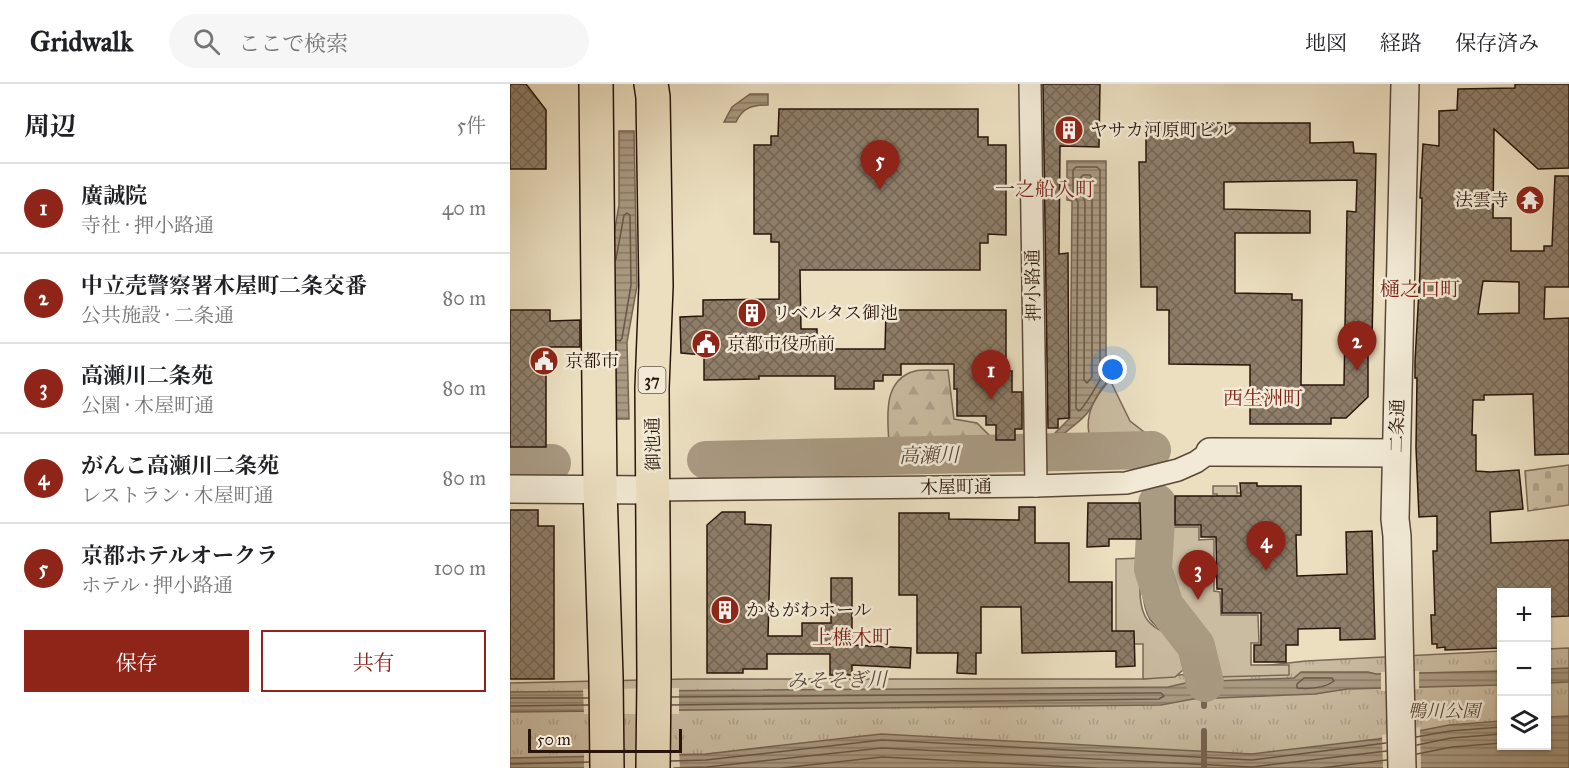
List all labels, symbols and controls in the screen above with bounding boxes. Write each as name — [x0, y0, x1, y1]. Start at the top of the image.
search box — [169, 14, 589, 68]
text: Gridwalk — [30, 24, 133, 59]
icon: search — [190, 25, 223, 58]
text: ここで検索 — [238, 30, 348, 57]
text: 地図 — [1305, 30, 1347, 56]
text: 経路 — [1380, 30, 1422, 56]
text: 保存済み — [1455, 30, 1539, 56]
text: 周辺 — [24, 110, 76, 142]
text: 5件 — [457, 113, 486, 137]
building icon: ヤサカ河原町ビル — [1053, 114, 1085, 146]
place label: ヤサカ河原町ビル — [1090, 119, 1234, 141]
pin: 5 — [860, 141, 899, 190]
district label: 一之船入町 — [995, 177, 1095, 201]
text: 廣誠院 — [81, 182, 147, 209]
temple icon: 法雲寺 — [1514, 184, 1546, 216]
place label: 法雲寺 — [1455, 189, 1509, 211]
text: 1 — [40, 196, 47, 220]
text: 40 m — [442, 196, 486, 220]
text: 寺社 · 押小路通 — [81, 213, 214, 237]
street label: 押小路通 — [1021, 249, 1045, 321]
text: 中立売警察署木屋町二条交番 — [81, 272, 367, 299]
district label: 樋之口町 — [1380, 277, 1460, 301]
text: 2 — [39, 286, 48, 310]
text: 80 m — [443, 286, 486, 310]
building icon: リベルタス御池 — [736, 297, 768, 329]
place label: リベルタス御池 — [773, 302, 898, 324]
text: 公共施設 · 二条通 — [81, 303, 234, 327]
pin: 2 — [1338, 322, 1376, 371]
public building icon: 京都市役所前 — [690, 328, 722, 360]
place label: 京都市役所前 — [727, 333, 835, 355]
public building icon: 京都市 — [528, 345, 560, 377]
place label: 京都市 — [565, 350, 619, 372]
pin: 1 — [972, 350, 1010, 400]
your location — [1098, 355, 1127, 384]
text: 高瀬川二条苑 — [81, 362, 213, 389]
road number: 37 — [638, 367, 666, 393]
text: 3 — [40, 376, 48, 400]
text: 80 m — [443, 376, 486, 400]
district label: 西生洲町 — [1223, 386, 1303, 410]
text: 公園 · 木屋町通 — [81, 393, 214, 417]
street label: 二条通 — [1386, 399, 1408, 453]
street label: 御池通 — [642, 417, 664, 471]
water label: 高瀬川 — [899, 442, 961, 468]
text: がんこ高瀬川二条苑 — [81, 452, 279, 479]
text: 4 — [38, 466, 49, 490]
text: 80 m — [443, 466, 486, 490]
street label: 木屋町通 — [920, 475, 992, 499]
text: レストラン · 木屋町通 — [81, 483, 273, 507]
pin: 4 — [1246, 522, 1286, 571]
text: 京都ホテルオークラ — [81, 542, 278, 569]
pin: 3 — [1178, 550, 1218, 600]
text: 5 — [39, 556, 48, 580]
text: 100 m — [434, 556, 486, 580]
text: ホテル · 押小路通 — [81, 573, 233, 597]
map controls — [1497, 588, 1551, 750]
button: + — [1497, 588, 1551, 642]
building icon: かもがわホール — [709, 594, 741, 626]
place label: かもがわホール — [746, 599, 872, 621]
district label: 上樵木町 — [812, 625, 892, 649]
button: 保存 — [24, 630, 249, 692]
button: 共有 — [261, 630, 486, 692]
button: − — [1497, 642, 1551, 696]
water label: みそそぎ川 — [787, 667, 889, 693]
button: layers — [1497, 696, 1551, 750]
park label: 鴨川公園 — [1408, 700, 1483, 722]
scale bar — [528, 726, 682, 754]
text: 50 m — [537, 730, 571, 749]

